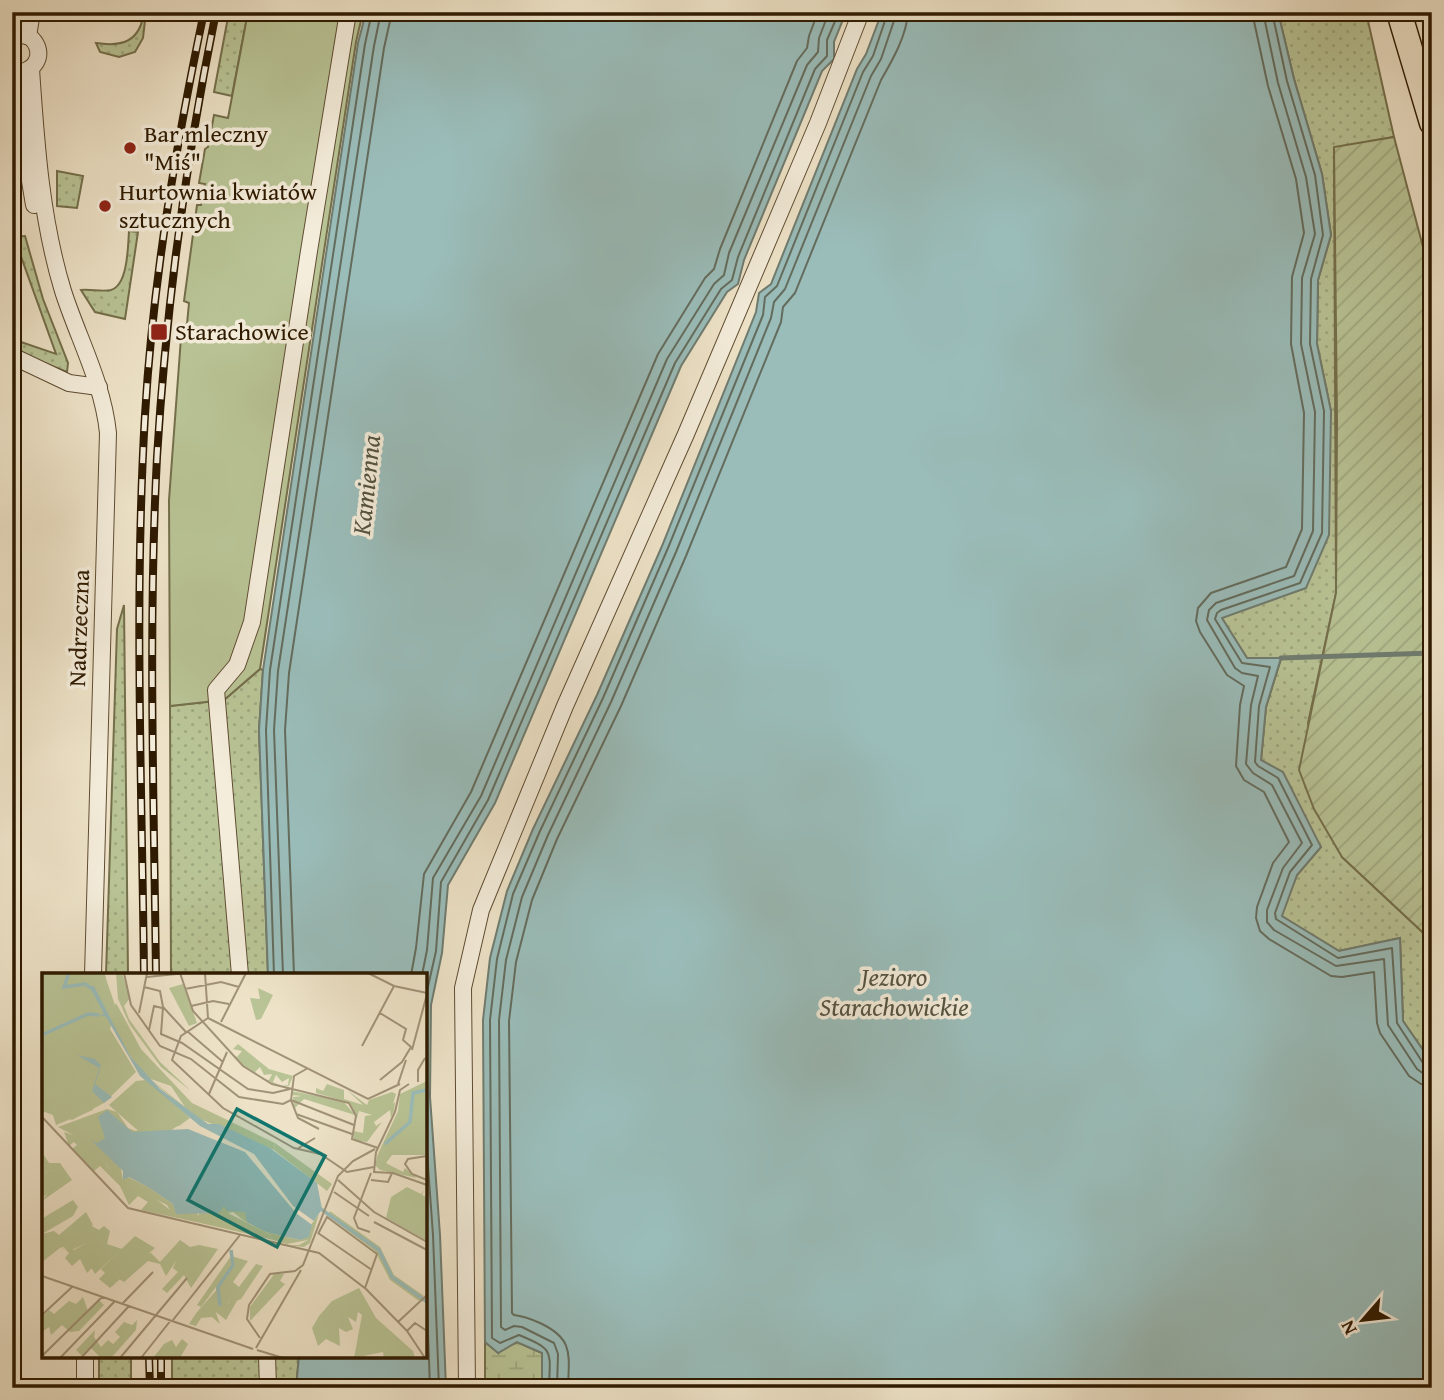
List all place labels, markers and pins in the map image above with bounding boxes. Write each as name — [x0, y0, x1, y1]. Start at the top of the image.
place label: Bar mleczny "Miś" — [144, 116, 268, 179]
marker: Bar mleczny "Miś" — [122, 140, 138, 156]
place label: Hurtownia kwiatów sztucznych — [119, 174, 317, 237]
marker: Hurtownia kwiatów sztucznych — [97, 198, 113, 214]
place label: Starachowice — [175, 314, 309, 349]
marker: Starachowice — [149, 322, 169, 342]

